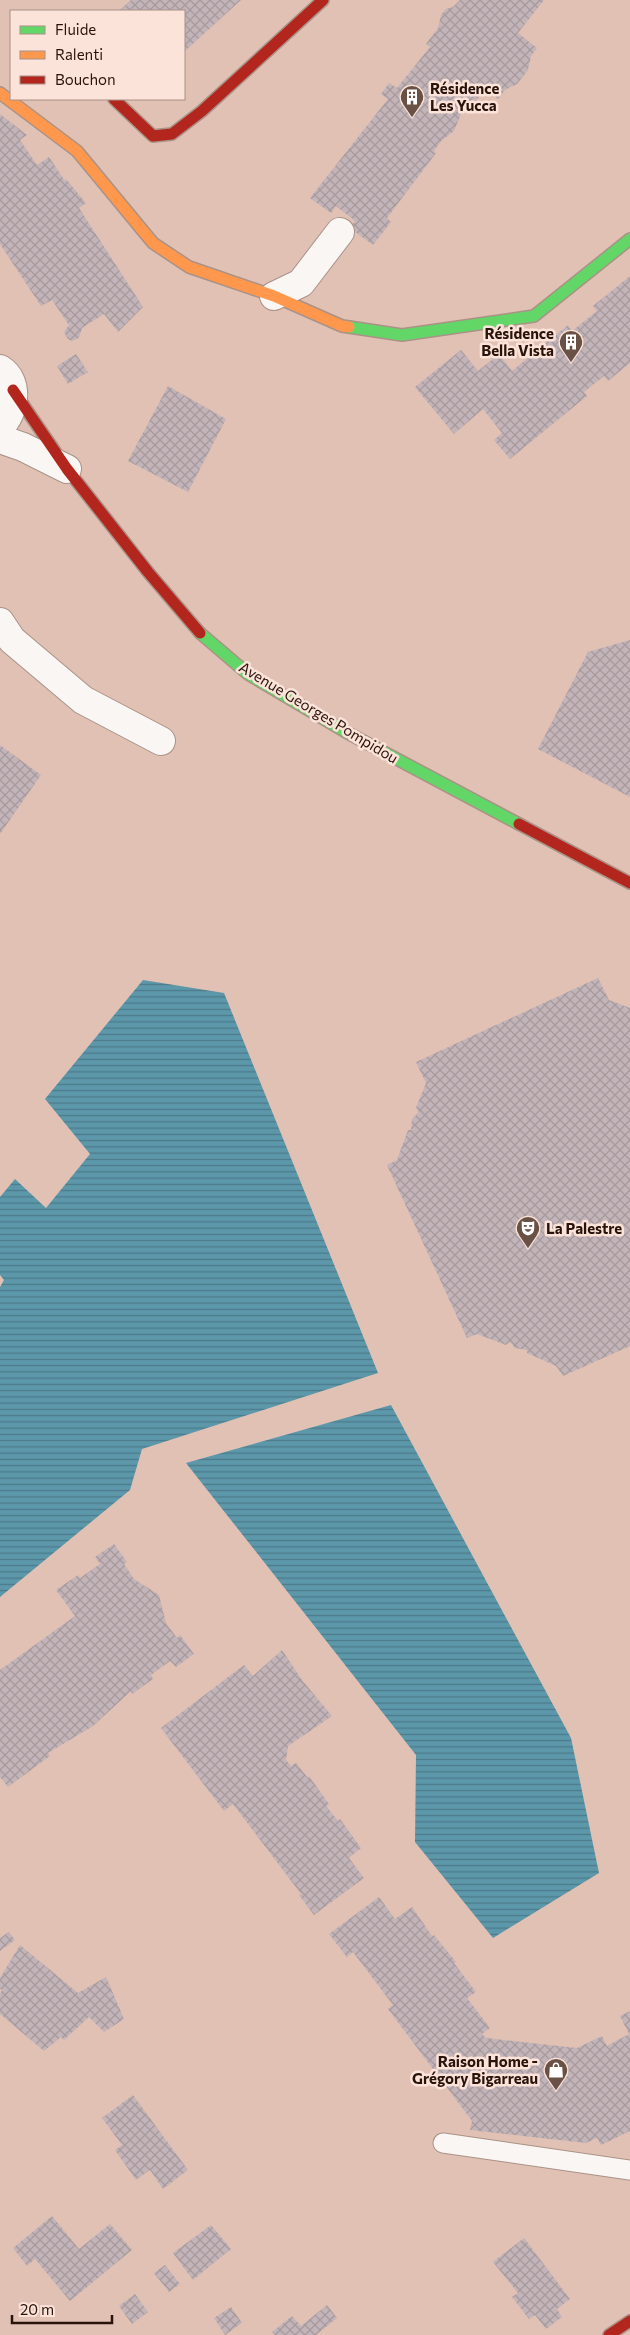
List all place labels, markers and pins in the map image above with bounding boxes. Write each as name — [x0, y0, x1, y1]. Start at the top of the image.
place label: Résidence Les Yucca — [430, 79, 500, 114]
building icon: Résidence Les Yucca — [399, 84, 425, 118]
place label: Résidence Bella Vista — [481, 324, 554, 359]
building icon: Résidence Bella Vista — [558, 329, 584, 363]
theatre icon: La Palestre — [515, 1215, 541, 1249]
place label: La Palestre — [546, 1219, 622, 1237]
place label: Raison Home - Grégory Bigarreau — [412, 2052, 538, 2087]
shop icon: Raison Home - Grégory Bigarreau — [543, 2057, 569, 2091]

